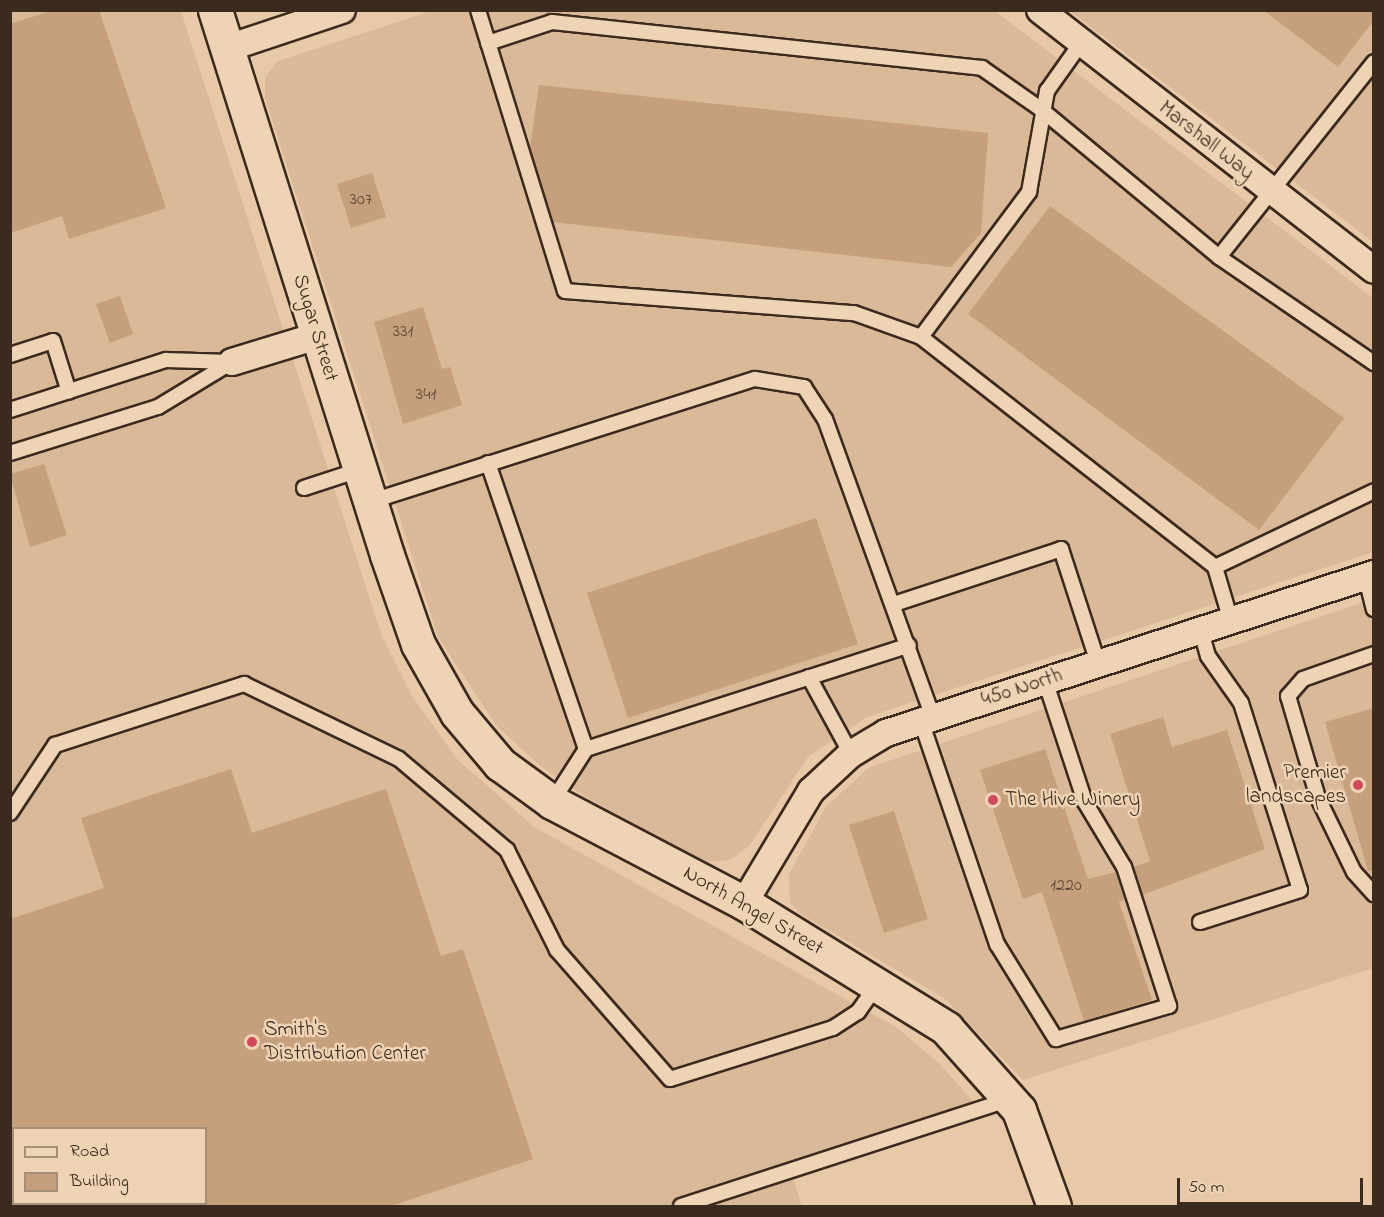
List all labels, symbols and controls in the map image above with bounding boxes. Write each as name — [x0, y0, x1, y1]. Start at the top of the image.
street label: Marshall Way — [1153, 96, 1259, 186]
house number: 307 — [350, 189, 372, 211]
street label: Sugar Street — [287, 271, 343, 385]
house number: 331 — [393, 321, 413, 343]
house number: 341 — [416, 384, 436, 406]
street label: 450 North — [978, 663, 1066, 713]
place label: Premier landscapes — [1246, 760, 1346, 810]
marker: Premier landscapes — [1351, 778, 1365, 792]
place label: The Hive Winery — [1005, 787, 1140, 813]
marker: The Hive Winery — [986, 793, 1000, 807]
street label: North Angel Street — [678, 861, 828, 961]
house number: 1220 — [1050, 875, 1082, 897]
place label: Smith's Distribution Center — [264, 1017, 426, 1067]
marker: Smith's Distribution Center — [245, 1035, 259, 1049]
legend — [12, 1127, 207, 1205]
text: Road — [70, 1139, 109, 1165]
scale bar — [1180, 1166, 1366, 1204]
text: Building — [70, 1169, 129, 1195]
text: 50 m — [1188, 1175, 1225, 1201]

